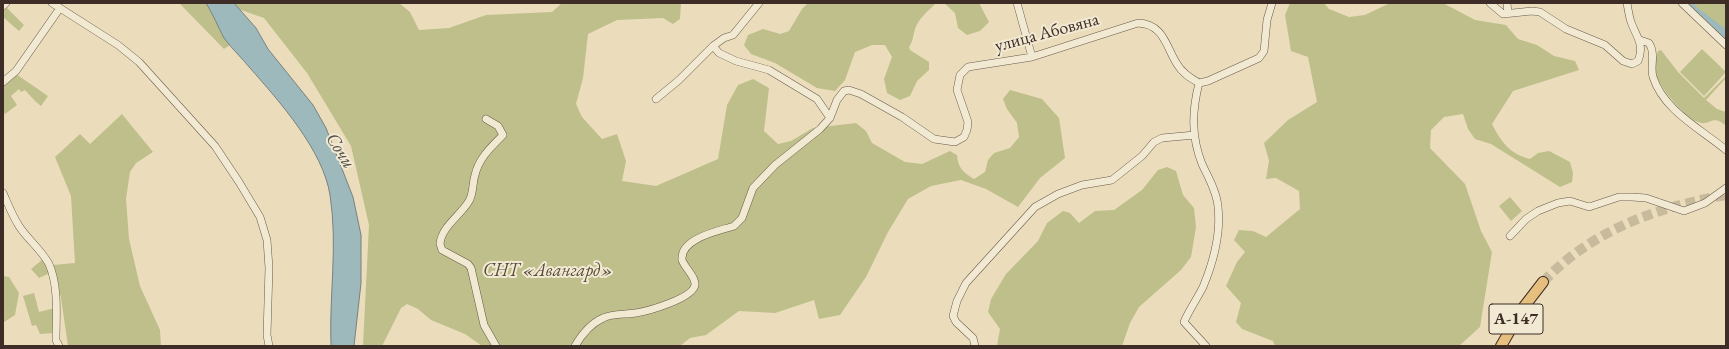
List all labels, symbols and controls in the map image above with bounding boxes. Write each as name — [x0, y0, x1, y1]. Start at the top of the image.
street label: улица Абовяна — [992, 9, 1102, 57]
water label: Сочи — [320, 129, 360, 173]
park label: СНТ «Авангард» — [483, 260, 613, 282]
road number: А-147 — [1489, 304, 1543, 334]

